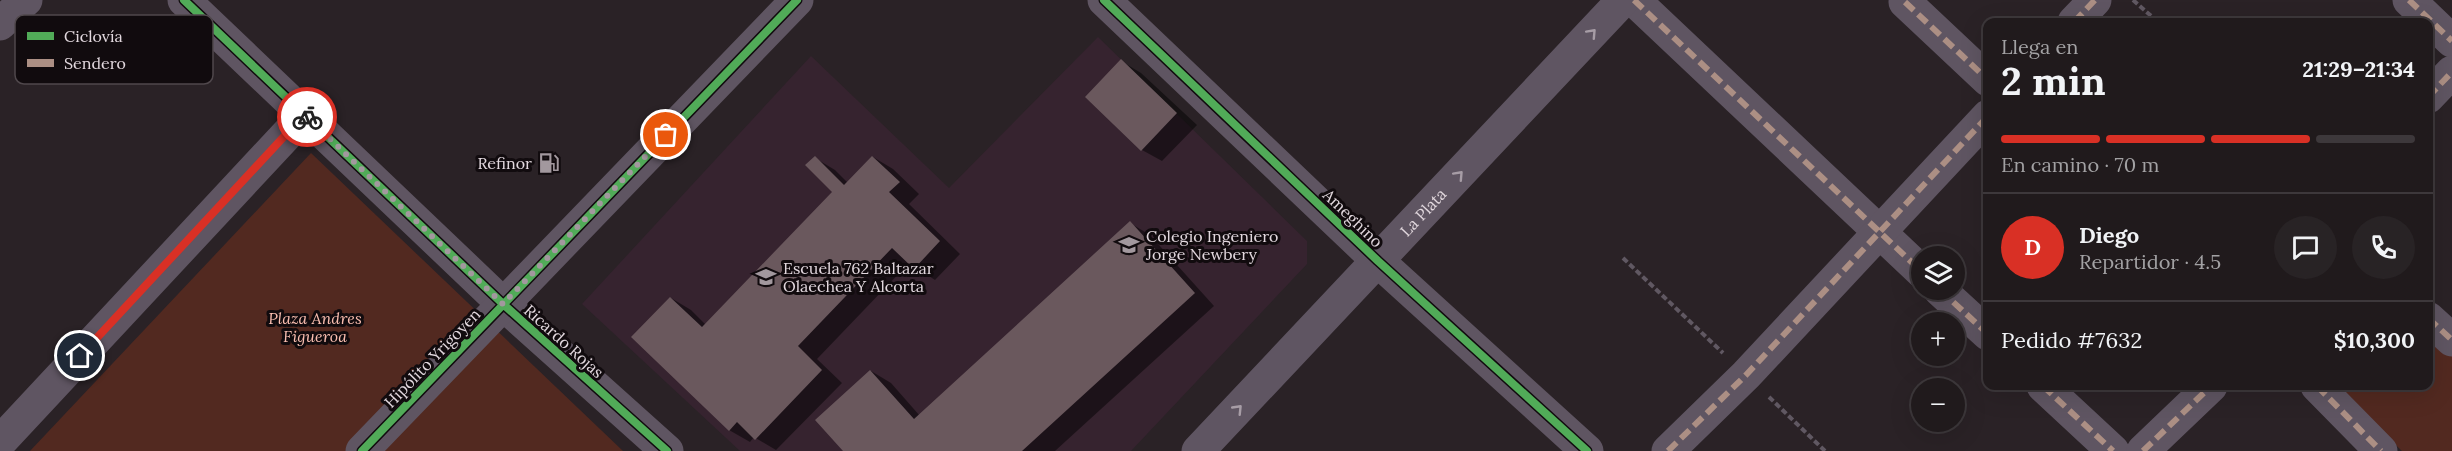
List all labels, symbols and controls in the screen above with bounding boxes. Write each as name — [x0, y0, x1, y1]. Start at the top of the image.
legend — [15, 15, 213, 84]
text: Ciclovía — [64, 26, 123, 46]
one-way arrow — [1585, 29, 1596, 40]
text: Llega en — [2001, 34, 2078, 59]
text: Sendero — [64, 53, 126, 73]
text: 21:29–21:34 — [2302, 55, 2415, 83]
text: 2 min — [2001, 56, 2106, 106]
courier — [277, 87, 337, 147]
icon: bike — [291, 101, 324, 134]
pin — [640, 109, 691, 160]
icon: bag — [649, 118, 682, 151]
fuel station icon: Refinor — [537, 151, 561, 175]
text: En camino · 70 m — [2001, 152, 2159, 177]
place label: Refinor — [477, 153, 532, 173]
one-way arrow — [1451, 172, 1462, 183]
street label: Ameghino — [1318, 184, 1387, 251]
street label: La Plata — [1396, 184, 1450, 241]
button: chat — [2274, 216, 2337, 279]
button: phone — [2352, 216, 2415, 279]
text: Diego — [2079, 221, 2139, 249]
place label: Colegio Ingeniero Jorge Newbery — [1145, 226, 1278, 264]
school or university icon: Colegio Ingeniero Jorge Newbery — [1117, 233, 1141, 257]
text: D — [2024, 233, 2041, 261]
map controls — [1911, 246, 1965, 432]
button: layers — [1911, 246, 1965, 300]
text: Repartidor · 4.5 — [2079, 249, 2221, 274]
place label: Escuela 762 Baltazar Olaechea Y Alcorta — [783, 258, 934, 296]
school or university icon: Escuela 762 Baltazar Olaechea Y Alcorta — [754, 265, 778, 289]
street label: Ricardo Rojas — [520, 300, 608, 382]
street label: Hipólito Yrigoyen — [380, 304, 485, 412]
park label: Plaza Andres Figueroa — [268, 308, 362, 346]
button: + — [1911, 312, 1965, 366]
text: Pedido #7632 — [2001, 326, 2142, 354]
text: $10,300 — [2334, 326, 2415, 354]
pin — [54, 330, 105, 381]
icon: home — [63, 339, 96, 372]
button: − — [1911, 378, 1965, 432]
one-way arrow — [1231, 405, 1242, 415]

